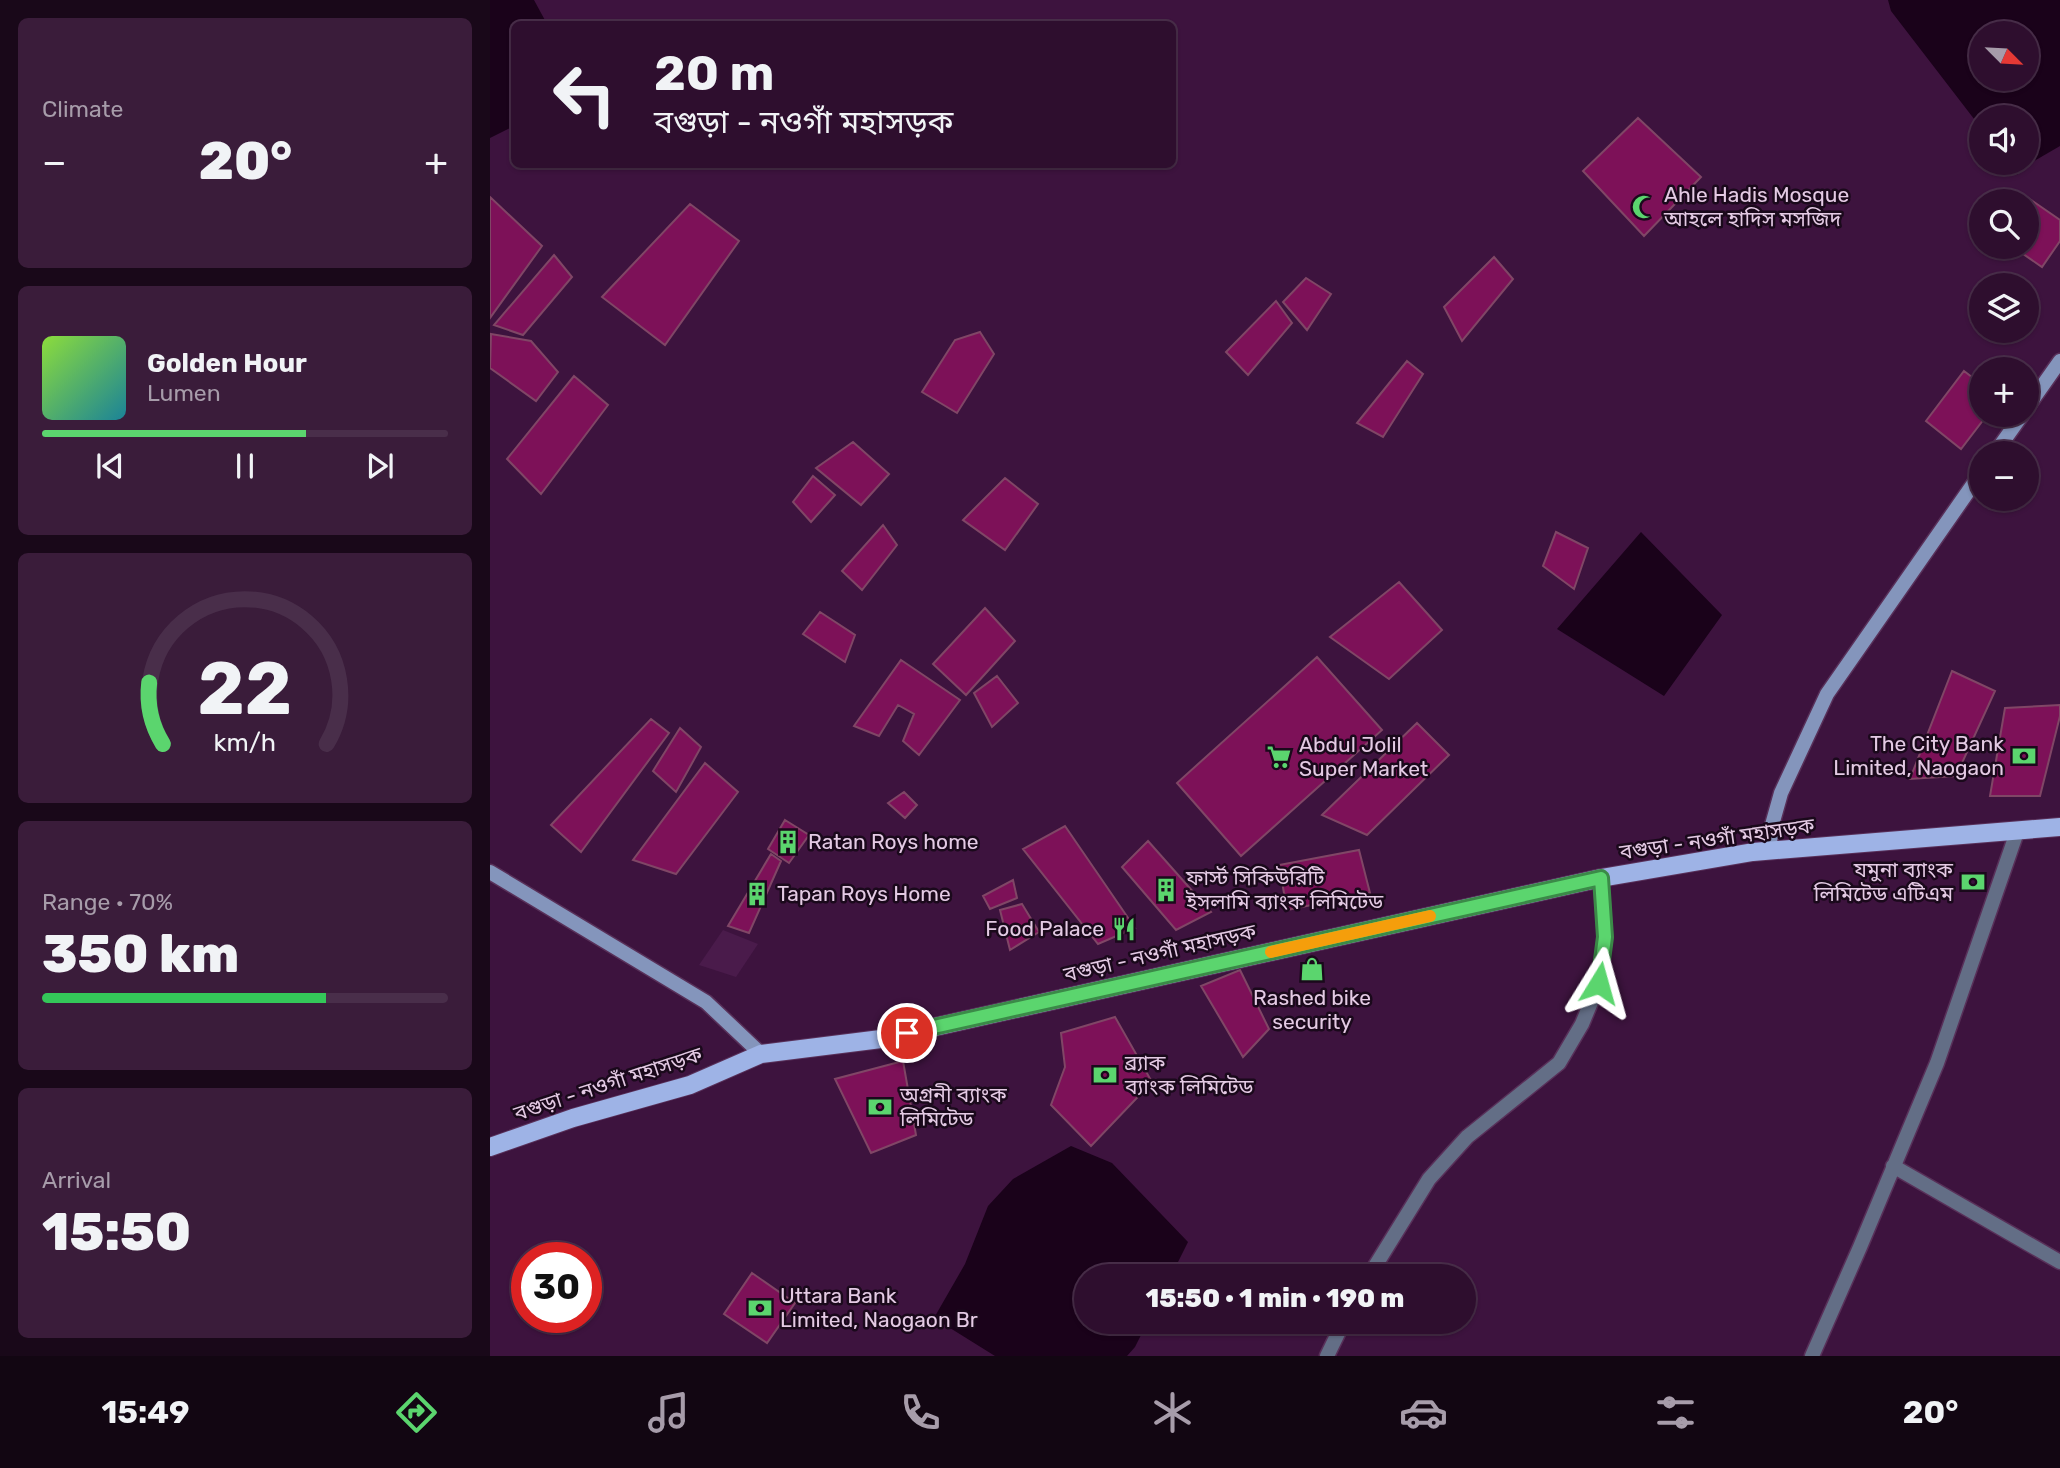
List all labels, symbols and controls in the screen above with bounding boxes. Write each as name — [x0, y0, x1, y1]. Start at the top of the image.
north arrow — [1969, 21, 2039, 91]
map controls — [1969, 21, 2039, 511]
text: 20 m — [654, 44, 775, 102]
icon: left — [539, 49, 630, 140]
text: Climate — [42, 95, 123, 123]
text: বগুড়া - নওগাঁ মহাসড়ক — [654, 103, 953, 141]
button: sound — [1969, 105, 2039, 175]
text: 20° — [199, 130, 292, 192]
text: − — [42, 139, 67, 185]
text: + — [424, 139, 448, 185]
place label: Ahle Hadis Mosque আহলে হাদিস মসজিদ — [1663, 182, 1849, 231]
button: search — [1969, 189, 2039, 259]
mosque icon: Ahle Hadis Mosque আহলে হাদিস মসজিদ — [1630, 193, 1658, 221]
button: layers — [1969, 273, 2039, 343]
text: Golden Hour — [147, 348, 307, 379]
button: + — [1969, 357, 2039, 427]
text: Lumen — [147, 379, 221, 407]
button: − — [1969, 441, 2039, 511]
icon: previous — [91, 447, 129, 485]
icon: pause — [226, 447, 264, 485]
icon: next — [361, 447, 399, 485]
text: 22 — [198, 646, 292, 732]
text: km/h — [214, 728, 276, 757]
place label: The City Bank Limited, Naogaon — [1833, 731, 2004, 780]
place label: Abdul Jolil Super Market — [1299, 732, 1428, 781]
bank icon: The City Bank Limited, Naogaon — [2010, 742, 2038, 770]
supermarket icon: Abdul Jolil Super Market — [1265, 743, 1293, 771]
street label: বগুড়া - নওগাঁ মহাসড়ক — [1617, 812, 1817, 865]
building icon: Ratan Roys home — [774, 828, 802, 856]
place label: Ratan Roys home — [808, 829, 979, 854]
place label: যমুনা ব্যাংক লিমিটেড এটিএম — [1813, 857, 1954, 906]
place label: ফার্স্ট সিকিউরিটি ইসলামি ব্যাংক লিমিটেড — [1185, 865, 1384, 914]
bank icon: যমুনা ব্যাংক লিমিটেড এটিএম — [1959, 868, 1987, 896]
building icon: ফার্স্ট সিকিউরিটি ইসলামি ব্যাংক লিমিটেড — [1152, 876, 1180, 904]
building icon: Tapan Roys Home — [743, 880, 771, 908]
place label: Tapan Roys Home — [777, 881, 951, 906]
text: Range · 70% — [42, 888, 173, 916]
restaurant icon: Food Palace — [1110, 915, 1138, 943]
place label: Food Palace — [985, 916, 1104, 941]
street label: বগুড়া - নওগাঁ মহাসড়ক — [1060, 918, 1259, 987]
text: 350 km — [42, 923, 239, 985]
position arrow — [1562, 946, 1636, 1020]
shop icon: Rashed bike security — [1298, 955, 1326, 983]
place label: Rashed bike security — [1253, 985, 1371, 1034]
pin — [877, 1003, 937, 1063]
icon: arrive — [888, 1014, 926, 1052]
street label: বগুড়া - নওগাঁ মহাসড়ক — [510, 1041, 706, 1126]
place label: ব্র্যাক ব্যাংক লিমিটেড — [1124, 1050, 1255, 1099]
bank icon: ব্র্যাক ব্যাংক লিমিটেড — [1091, 1061, 1119, 1089]
place label: অগ্রনী ব্যাংক লিমিটেড — [899, 1082, 1008, 1131]
bank icon: অগ্রনী ব্যাংক লিমিটেড — [866, 1093, 894, 1121]
text: Arrival — [42, 1166, 111, 1194]
text: 15:50 — [42, 1201, 191, 1263]
speed limit sign: 30 — [511, 1242, 602, 1333]
place label: Uttara Bank Limited, Naogaon Br — [780, 1283, 978, 1332]
text: 15:50 · 1 min · 190 m — [1146, 1283, 1404, 1314]
bank icon: Uttara Bank Limited, Naogaon Br — [746, 1294, 774, 1322]
icon: directions — [392, 1388, 441, 1437]
icon: music — [644, 1388, 693, 1437]
icon: phone — [896, 1388, 945, 1437]
icon: climate — [1148, 1388, 1197, 1437]
icon: car — [1399, 1388, 1448, 1437]
icon: filters — [1651, 1388, 1700, 1437]
text: 15:49 — [101, 1393, 190, 1431]
text: 20° — [1903, 1393, 1959, 1431]

